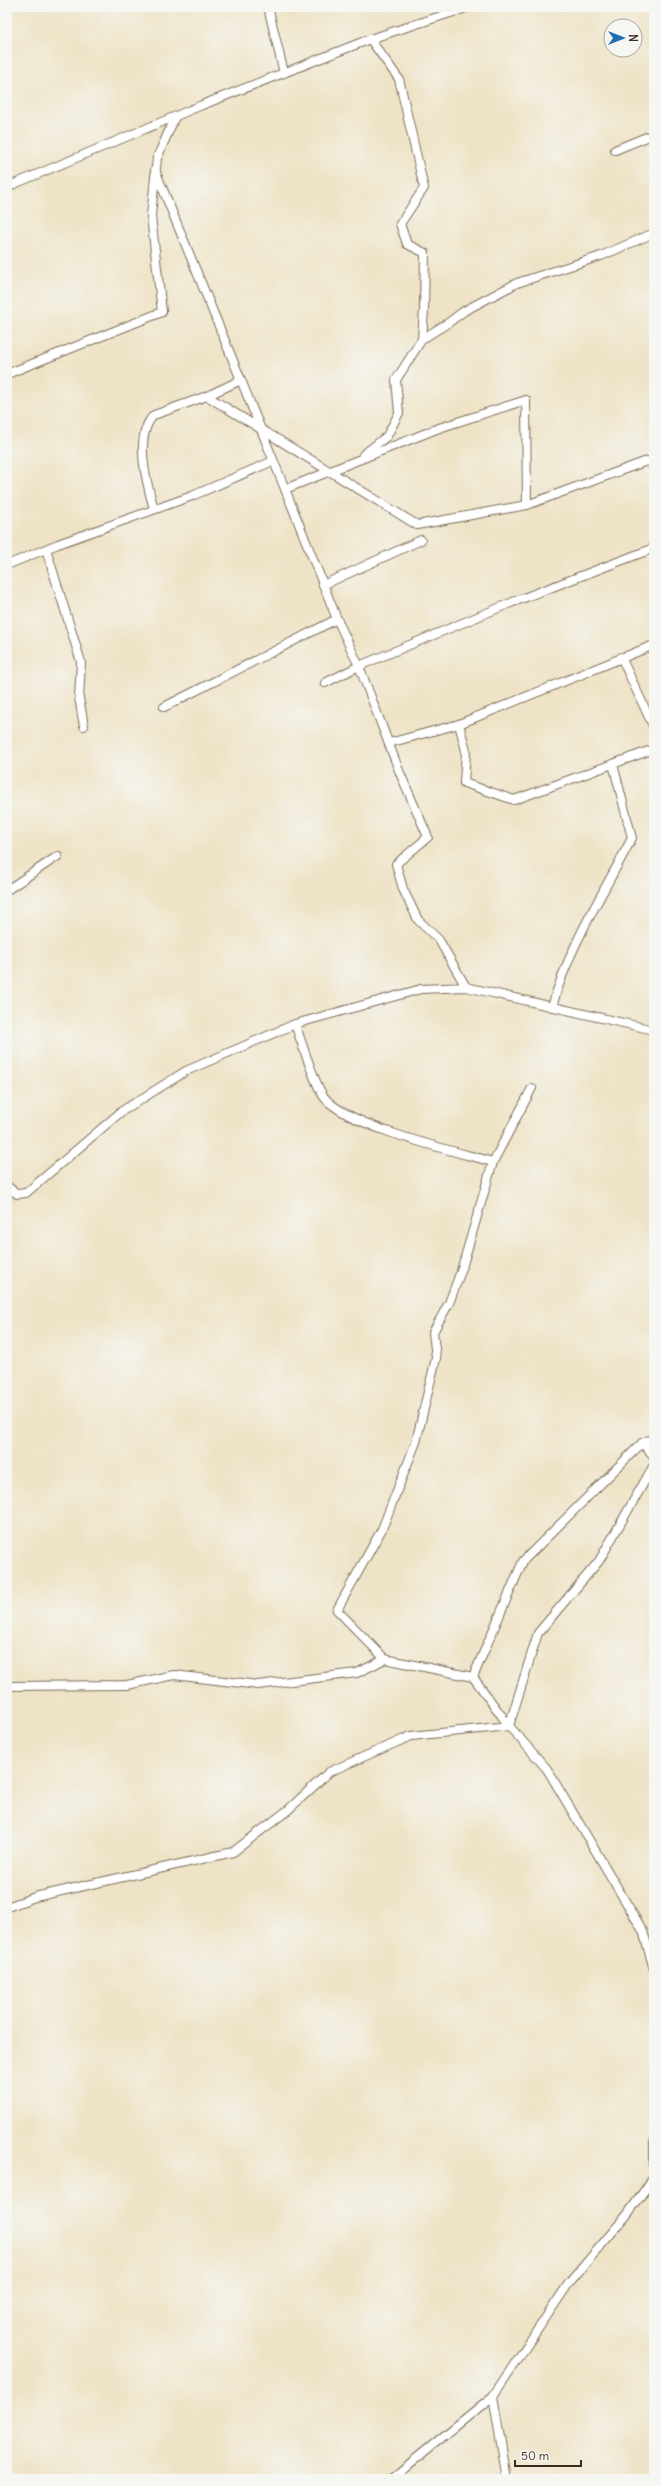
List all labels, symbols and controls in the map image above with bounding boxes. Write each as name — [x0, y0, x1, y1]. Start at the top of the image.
north arrow — [603, 18, 643, 58]
text: N — [626, 34, 640, 42]
scale bar — [515, 2442, 581, 2468]
text: 50 m — [521, 2448, 550, 2463]

